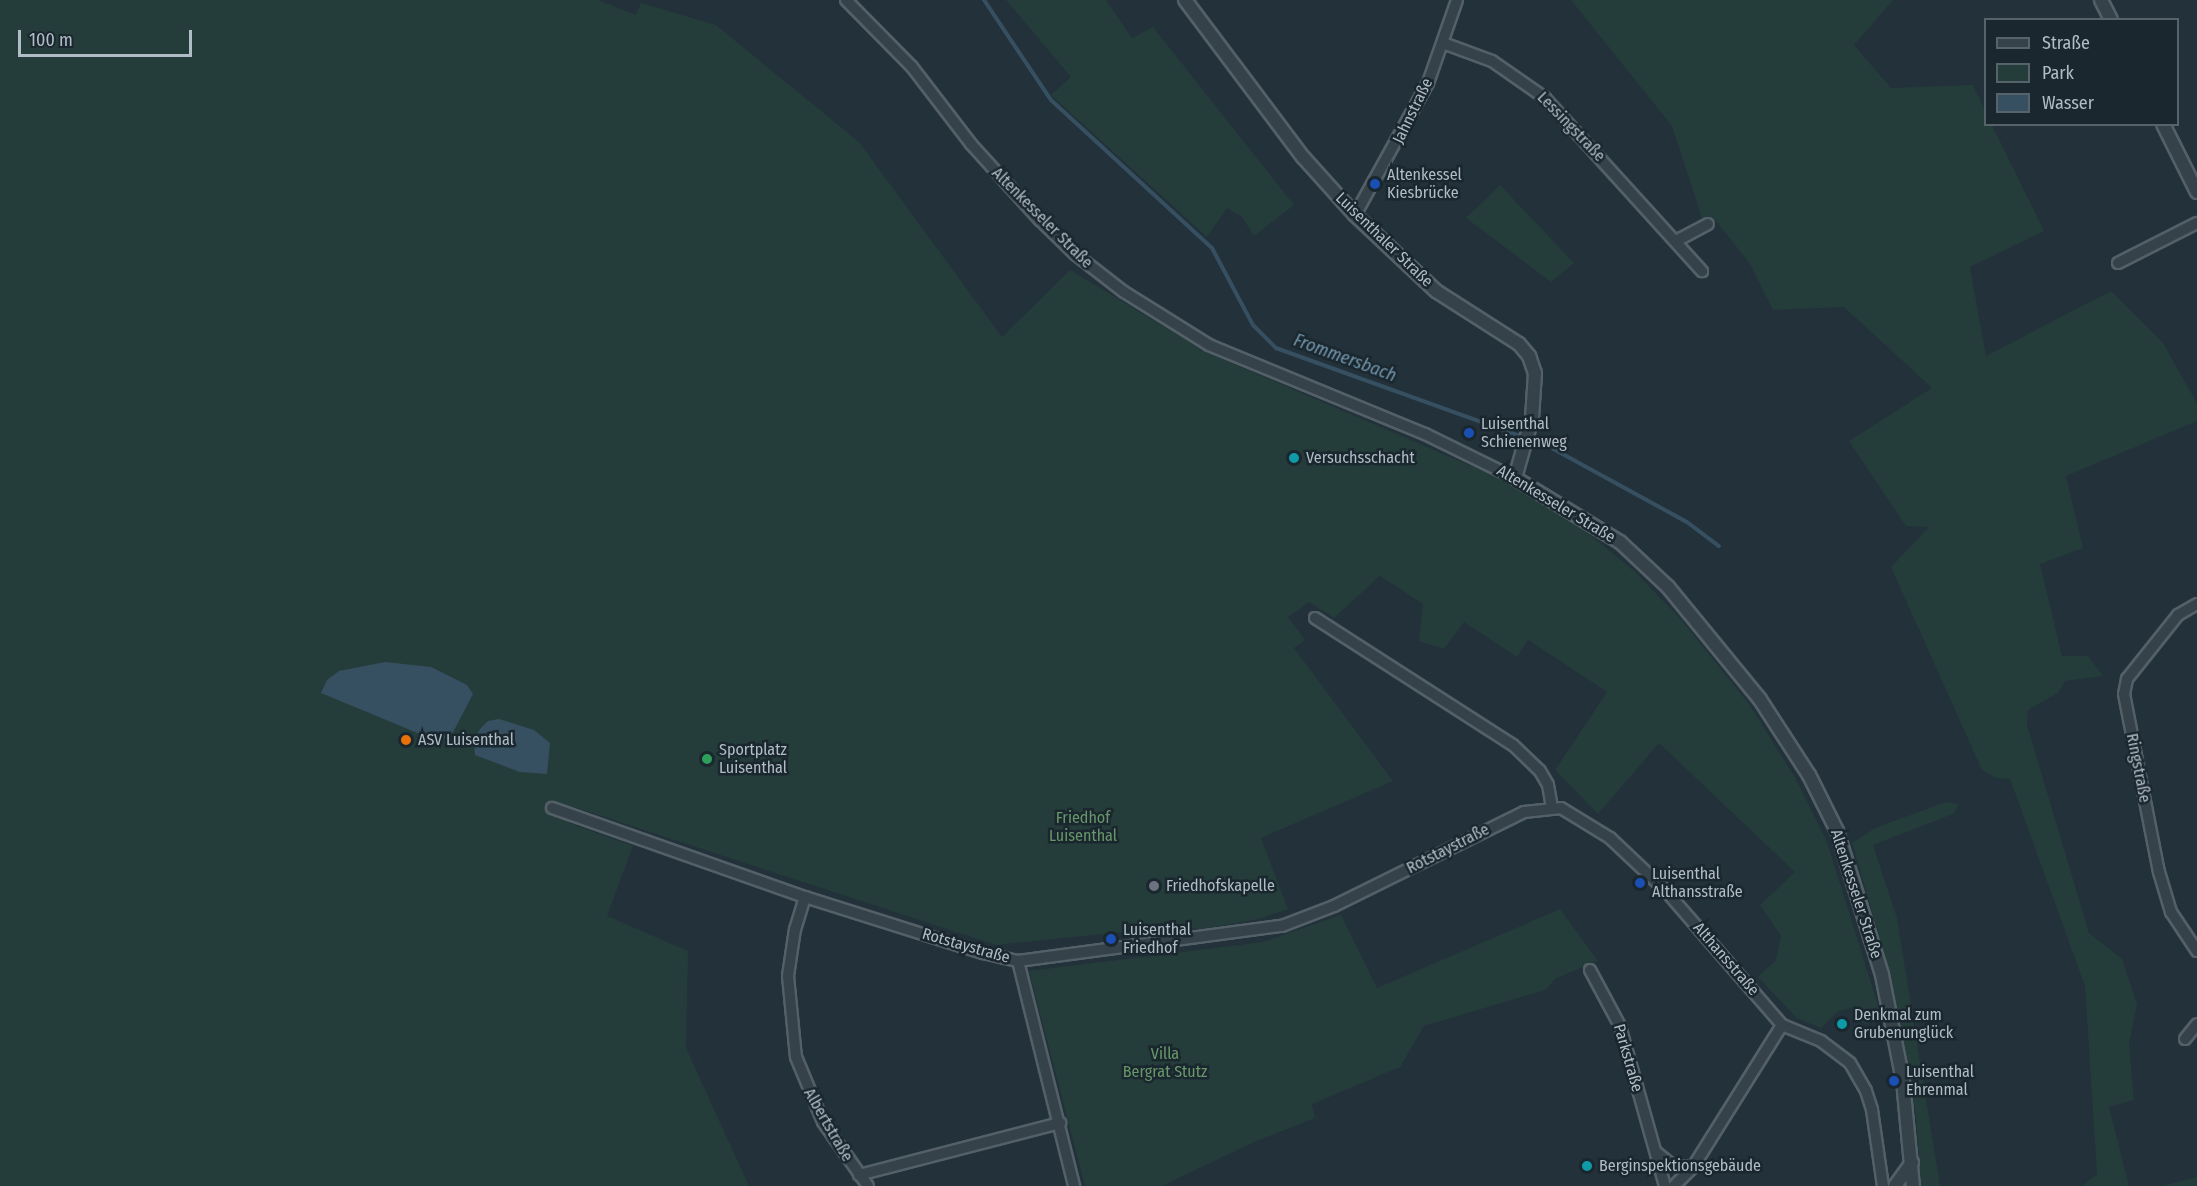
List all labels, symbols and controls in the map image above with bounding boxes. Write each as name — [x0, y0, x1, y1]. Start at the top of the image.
scale bar — [21, 18, 195, 56]
legend — [1984, 18, 2179, 126]
text: 100 m — [29, 29, 73, 51]
text: Straße — [2042, 32, 2090, 54]
text: Park — [2042, 62, 2074, 84]
street label: Jahnstraße — [1389, 75, 1437, 147]
street label: Lessingstraße — [1533, 88, 1609, 166]
text: Wasser — [2042, 92, 2094, 114]
street label: Altenkesseler Straße — [988, 164, 1096, 272]
place label: Altenkessel Kiesbrücke — [1387, 165, 1462, 203]
marker: Altenkessel Kiesbrücke — [1368, 177, 1382, 191]
street label: Luisenthaler Straße — [1331, 189, 1437, 291]
water label: Frommersbach — [1291, 329, 1399, 387]
place label: Luisenthal Schienenweg — [1481, 414, 1567, 452]
marker: Luisenthal Schienenweg — [1462, 426, 1476, 440]
place label: Versuchsschacht — [1306, 448, 1415, 468]
marker: Versuchsschacht — [1287, 451, 1301, 465]
street label: Altenkesseler Straße — [1493, 461, 1619, 547]
place label: ASV Luisenthal — [418, 730, 514, 750]
street label: Ringstraße — [2122, 732, 2154, 804]
marker: ASV Luisenthal — [399, 733, 413, 747]
place label: Sportplatz Luisenthal — [719, 740, 787, 778]
marker: Sportplatz Luisenthal — [700, 752, 714, 766]
park label: Friedhof Luisenthal — [1049, 808, 1117, 846]
street label: Rotstaystraße — [1403, 820, 1493, 878]
street label: Altenkesseler Straße — [1826, 827, 1886, 961]
place label: Luisenthal Althansstraße — [1652, 864, 1743, 902]
place label: Friedhofskapelle — [1166, 876, 1275, 896]
marker: Luisenthal Althansstraße — [1633, 876, 1647, 890]
marker: Friedhofskapelle — [1147, 879, 1161, 893]
street label: Althansstraße — [1689, 918, 1763, 1000]
place label: Luisenthal Friedhof — [1123, 920, 1191, 958]
street label: Rotstaystraße — [920, 924, 1012, 968]
marker: Luisenthal Friedhof — [1104, 932, 1118, 946]
place label: Denkmal zum Grubenunglück — [1854, 1005, 1953, 1043]
marker: Denkmal zum Grubenunglück — [1835, 1017, 1849, 1031]
street label: Parkstraße — [1609, 1022, 1647, 1094]
park label: Villa Bergrat Stutz — [1123, 1044, 1207, 1082]
place label: Luisenthal Ehrenmal — [1906, 1062, 1974, 1100]
marker: Luisenthal Ehrenmal — [1887, 1074, 1901, 1088]
street label: Albertstraße — [799, 1085, 857, 1165]
place label: Berginspektionsgebäude — [1599, 1156, 1761, 1176]
marker: Berginspektionsgebäude — [1580, 1159, 1594, 1173]

